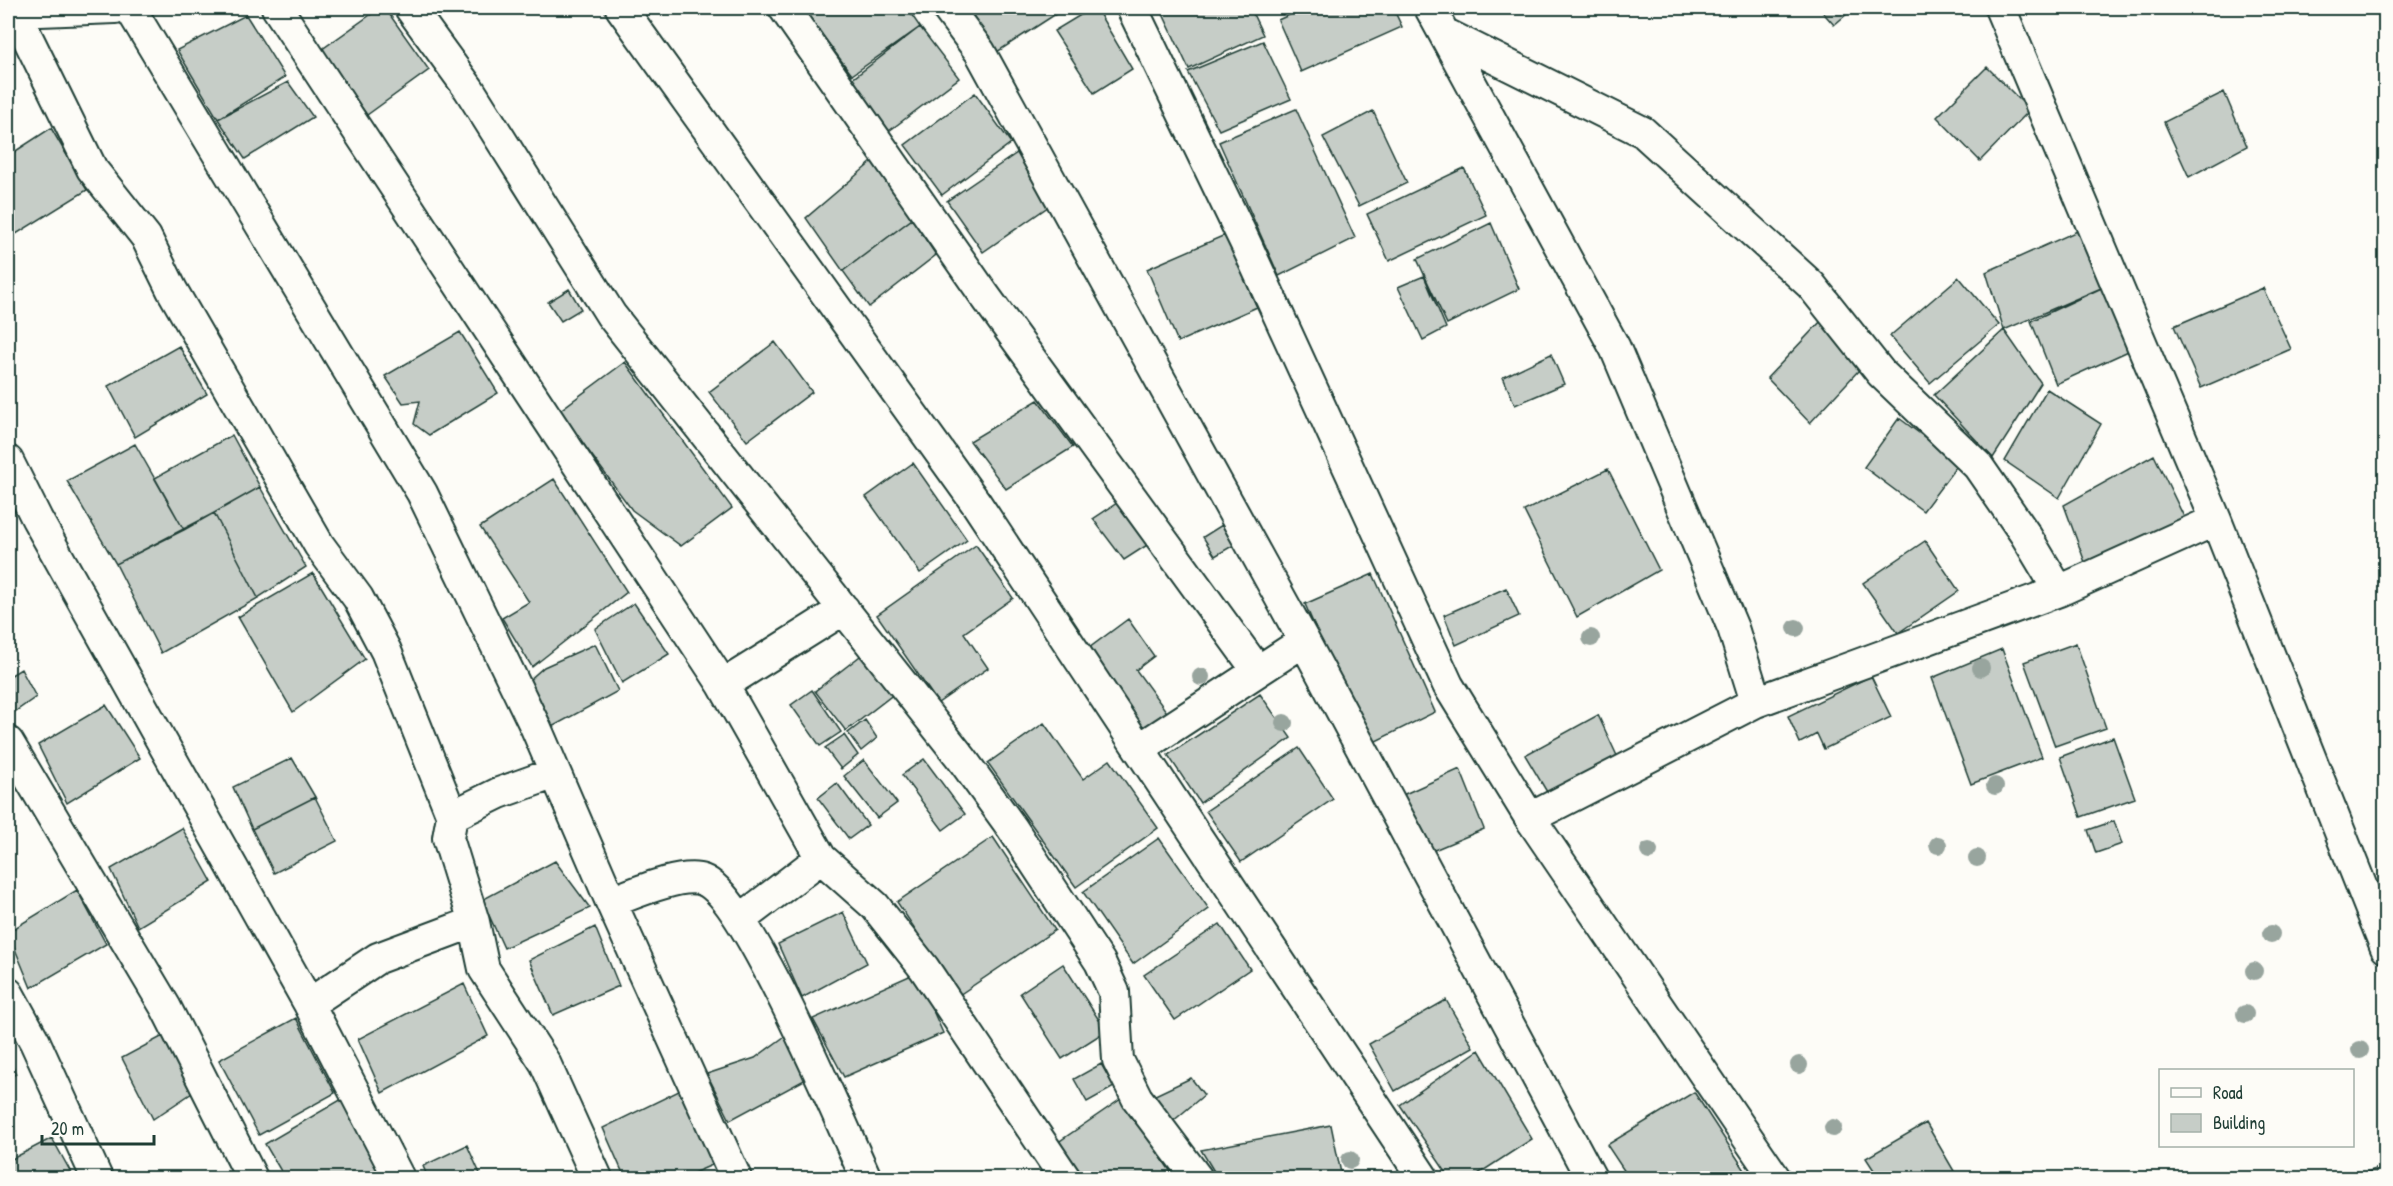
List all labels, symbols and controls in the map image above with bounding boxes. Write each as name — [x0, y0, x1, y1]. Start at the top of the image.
legend — [2159, 1069, 2354, 1147]
text: Road — [2213, 1080, 2243, 1105]
scale bar — [42, 1108, 154, 1146]
text: Building — [2213, 1110, 2265, 1135]
text: 20 m — [51, 1116, 84, 1141]

